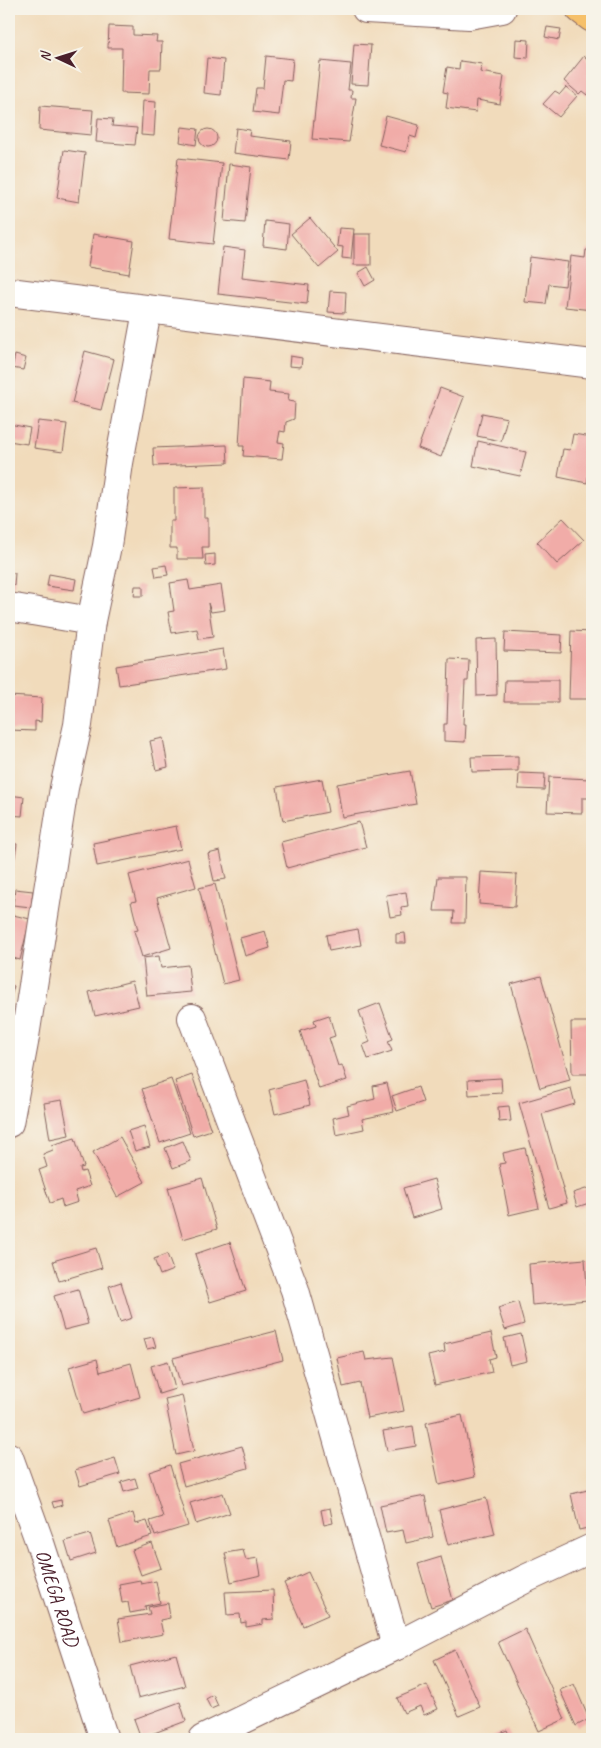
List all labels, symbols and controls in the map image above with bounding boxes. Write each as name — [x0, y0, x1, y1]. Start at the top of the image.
north arrow — [32, 32, 82, 82]
text: N — [37, 50, 54, 62]
street label: OMEGA ROAD — [30, 1546, 86, 1651]

